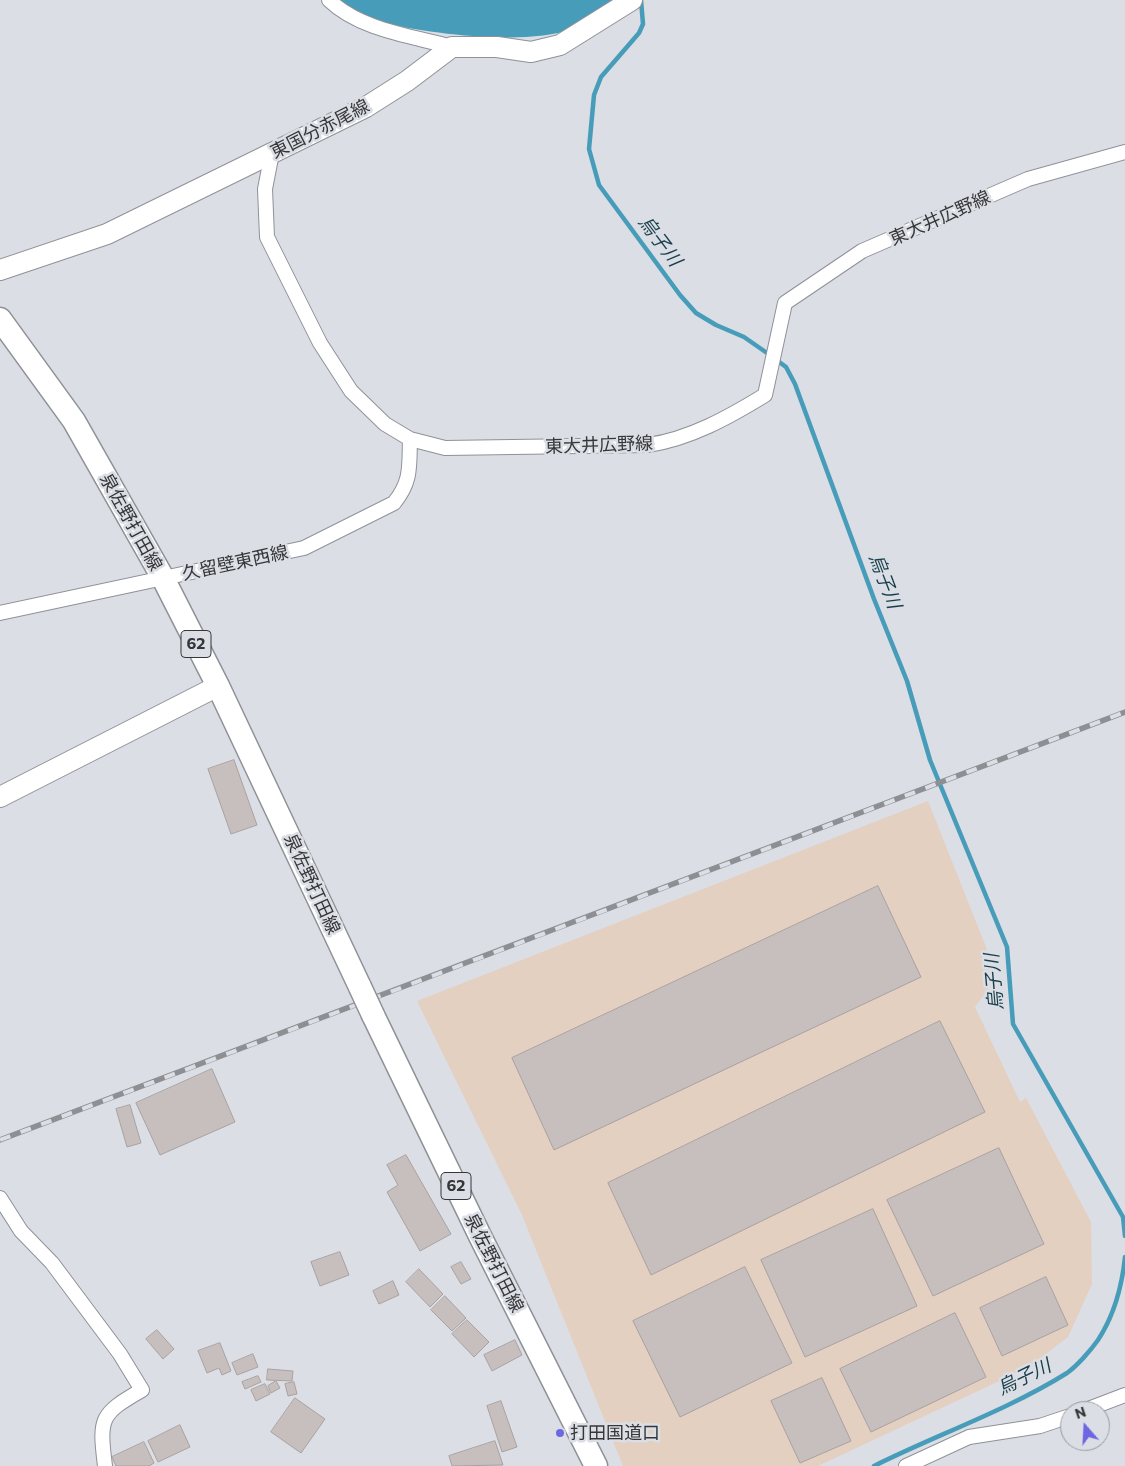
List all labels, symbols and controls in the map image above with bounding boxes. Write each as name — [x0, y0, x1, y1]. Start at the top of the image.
street label: 東国分赤尾線 — [267, 95, 373, 163]
street label: 東大井広野線 — [886, 186, 994, 250]
water label: 烏子川 — [634, 211, 686, 271]
street label: 東大井広野線 — [545, 432, 653, 458]
street label: 泉佐野打田線 — [95, 470, 167, 574]
street label: 久留壁東西線 — [180, 541, 290, 585]
water label: 烏子川 — [864, 550, 906, 612]
road number: 62 — [181, 630, 211, 658]
street label: 泉佐野打田線 — [279, 830, 345, 938]
water label: 烏子川 — [980, 953, 1008, 1011]
road number: 62 — [441, 1172, 471, 1200]
street label: 泉佐野打田線 — [460, 1210, 528, 1316]
water label: 烏子川 — [993, 1354, 1055, 1400]
north arrow — [1060, 1401, 1110, 1451]
text: N — [1073, 1403, 1088, 1422]
place label: 打田国道口 — [570, 1422, 660, 1444]
marker: 打田国道口 — [554, 1427, 566, 1439]

